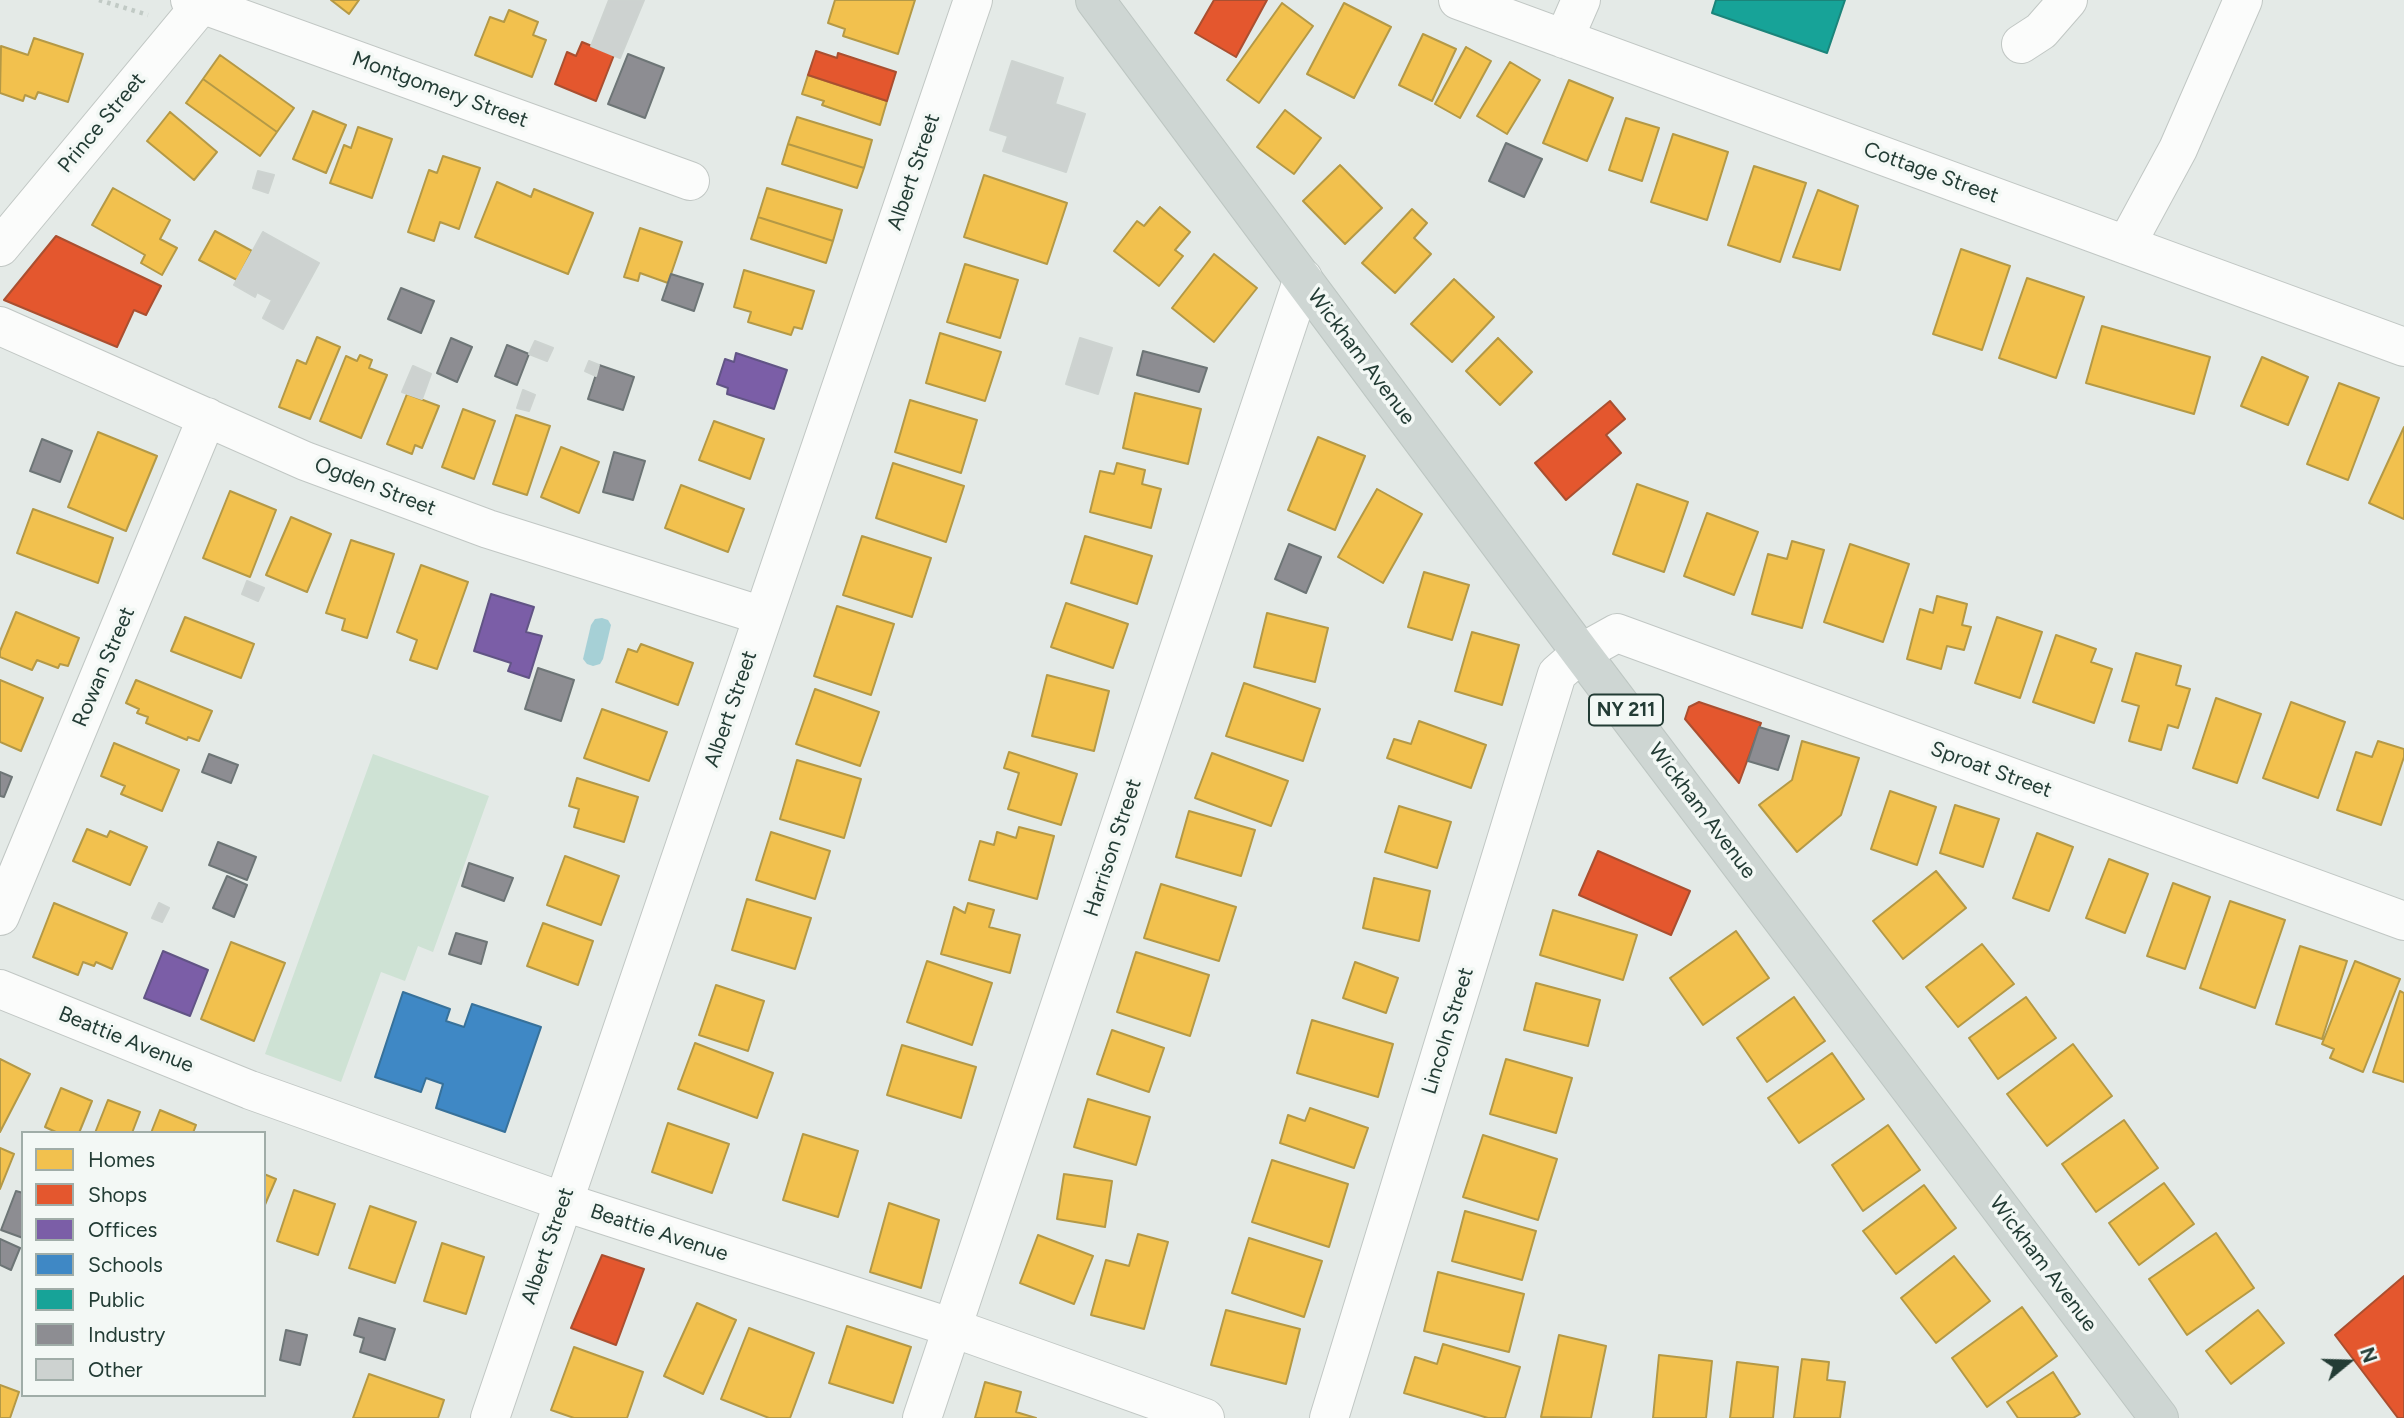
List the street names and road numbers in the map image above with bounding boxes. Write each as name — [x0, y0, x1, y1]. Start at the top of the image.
street label: Montgomery Street — [349, 46, 531, 134]
street label: Prince Street — [53, 68, 151, 178]
street label: Albert Street — [882, 110, 946, 234]
street label: Cottage Street — [1860, 137, 2002, 209]
street label: Wickham Avenue — [1302, 284, 1420, 430]
street label: Ogden Street — [311, 452, 439, 522]
street label: Rowan Street — [67, 603, 141, 731]
street label: Albert Street — [699, 647, 763, 771]
road number: NY 211 — [1589, 694, 1663, 726]
street label: Sproat Street — [1927, 736, 2055, 804]
street label: Wickham Avenue — [1643, 738, 1761, 884]
street label: Harrison Street — [1079, 776, 1147, 920]
street label: Lincoln Street — [1417, 964, 1479, 1098]
street label: Beattie Avenue — [55, 1001, 197, 1079]
street label: Albert Street — [516, 1184, 580, 1308]
street label: Wickham Avenue — [1984, 1191, 2102, 1337]
street label: Beattie Avenue — [587, 1199, 731, 1267]

